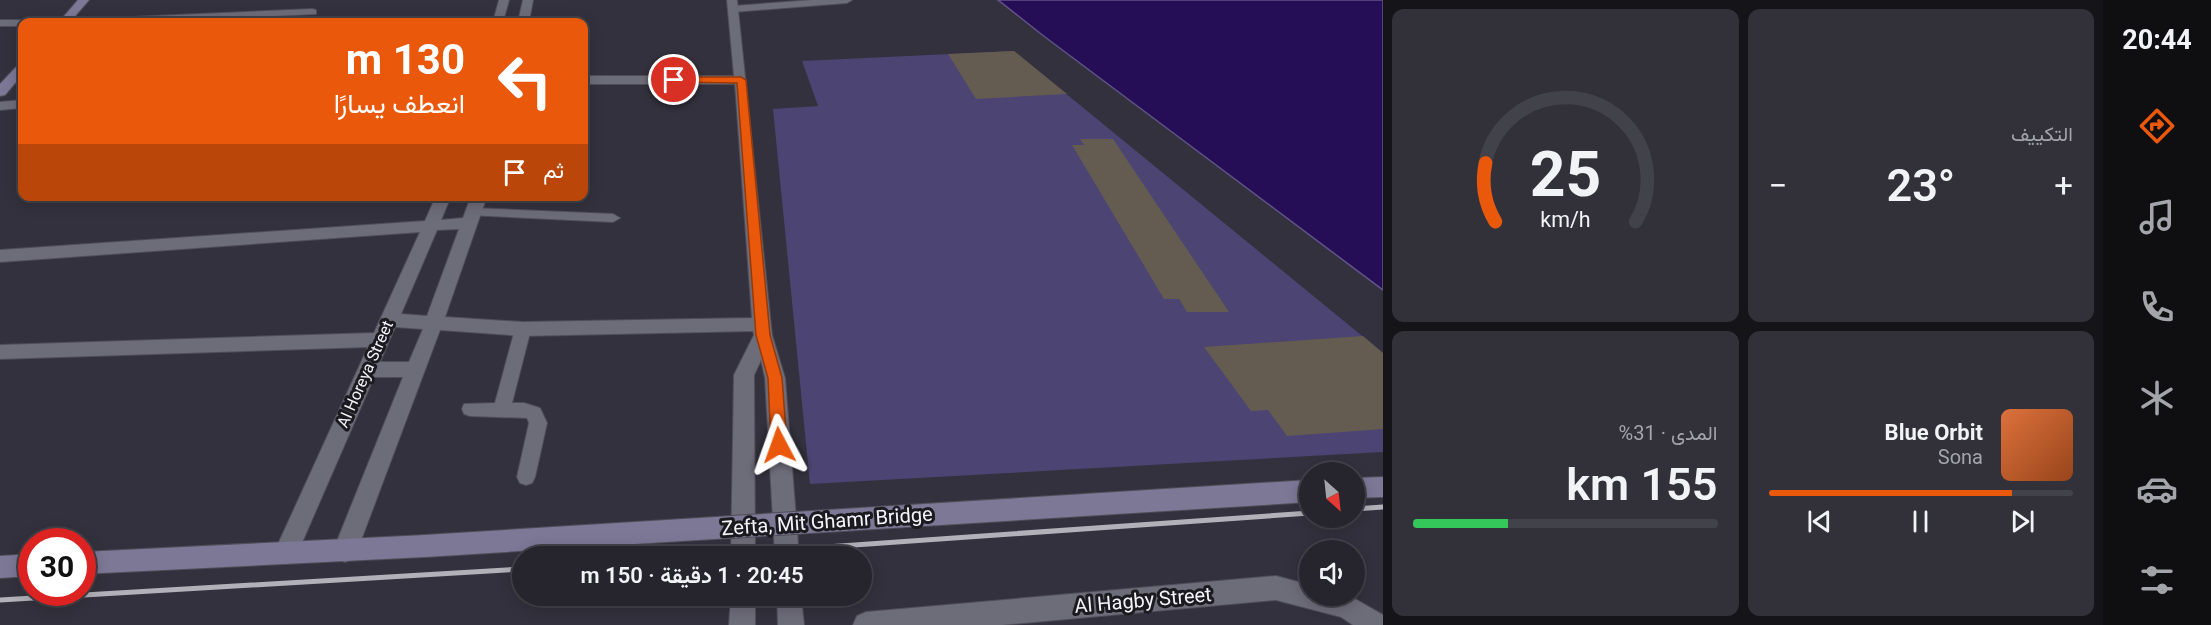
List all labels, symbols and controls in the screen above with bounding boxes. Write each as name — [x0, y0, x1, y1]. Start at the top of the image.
text: 20:44 — [2122, 24, 2192, 56]
text: 130 m — [346, 35, 465, 84]
icon: left — [486, 42, 564, 120]
pin — [648, 54, 699, 105]
icon: arrive — [657, 63, 690, 96]
text: انعطف يسارًا — [334, 88, 465, 120]
icon: directions — [2136, 105, 2178, 147]
text: التكييف — [2011, 122, 2073, 146]
text: 25 — [1529, 138, 1601, 211]
icon: arrive — [498, 156, 531, 189]
text: ثم — [543, 158, 564, 183]
text: 23° — [1886, 159, 1955, 212]
text: − — [1769, 166, 1787, 205]
text: + — [2054, 166, 2073, 205]
icon: music — [2136, 196, 2178, 238]
text: km/h — [1540, 208, 1590, 233]
icon: phone — [2136, 286, 2178, 328]
street label: Al Horeya Street — [333, 318, 397, 430]
icon: climate — [2136, 377, 2178, 419]
position arrow — [747, 413, 811, 477]
text: Blue Orbit — [1885, 420, 1983, 445]
text: المدى · 31% — [1619, 421, 1718, 445]
text: Sona — [1938, 445, 1983, 469]
text: 155 km — [1566, 458, 1718, 511]
north arrow — [1299, 462, 1365, 528]
map controls — [1299, 462, 1365, 606]
icon: car — [2136, 468, 2178, 510]
street label: Zefta, Mit Ghamr Bridge — [721, 502, 933, 540]
icon: previous — [1803, 505, 1836, 538]
icon: pause — [1904, 505, 1937, 538]
icon: next — [2006, 505, 2039, 538]
speed limit sign: 30 — [18, 528, 96, 606]
button: sound — [1299, 540, 1365, 606]
icon: filters — [2136, 559, 2178, 601]
text: 20:45 · 1 دقيقة · 150 m — [580, 563, 804, 588]
street label: Al Hagby Street — [1073, 582, 1213, 618]

